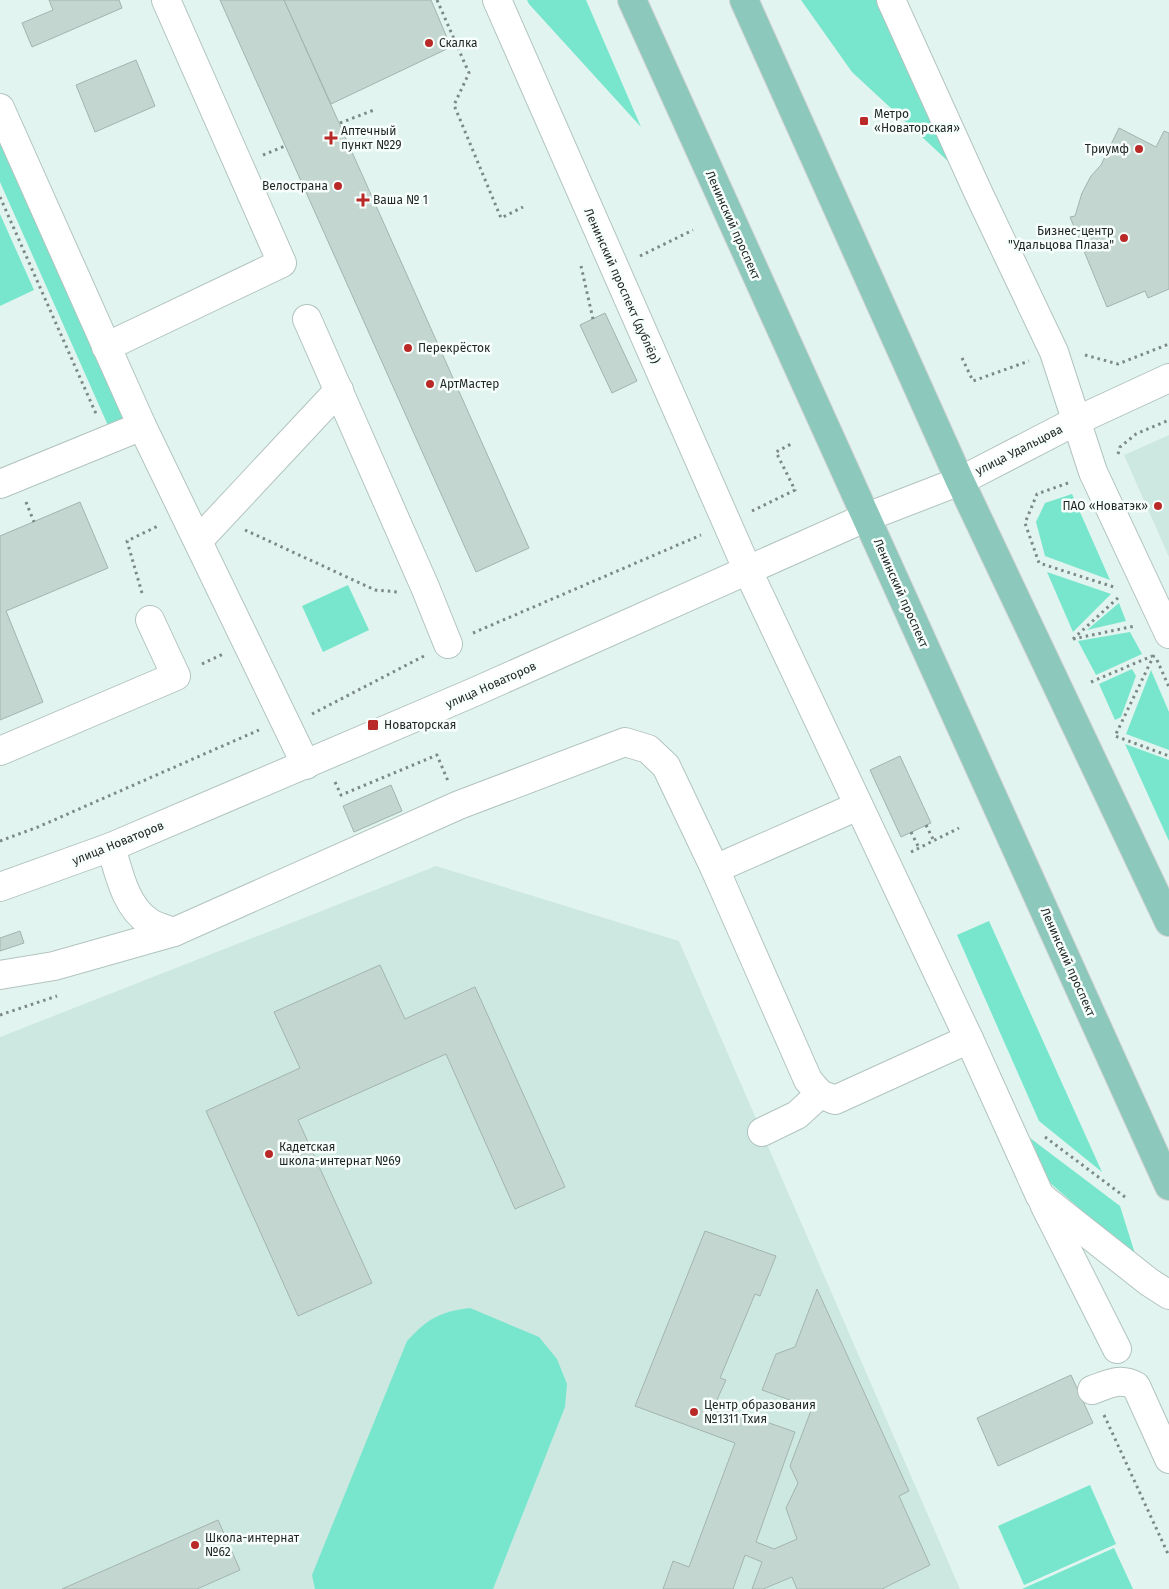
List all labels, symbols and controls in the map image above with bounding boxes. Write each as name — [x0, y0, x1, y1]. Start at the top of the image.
place label: Скалка — [439, 36, 478, 50]
marker: Скалка — [423, 37, 435, 49]
place label: Метро «Новаторская» — [874, 107, 960, 135]
marker: Метро «Новаторская» — [858, 115, 870, 127]
place label: Аптечный пункт №29 — [341, 124, 402, 152]
marker: Аптечный пункт №29 — [325, 132, 337, 144]
place label: Триумф — [1085, 142, 1129, 156]
marker: Триумф — [1133, 143, 1145, 155]
street label: Ленинский проспект — [703, 168, 764, 282]
place label: Велострана — [262, 179, 328, 193]
marker: Велострана — [332, 180, 344, 192]
place label: Ваша № 1 — [373, 193, 428, 207]
marker: Ваша № 1 — [357, 194, 369, 206]
street label: Ленинский проспект (дублёр) — [581, 206, 663, 366]
place label: Бизнес-центр "Удальцова Плаза" — [1008, 224, 1114, 252]
marker: Бизнес-центр "Удальцова Плаза" — [1118, 232, 1130, 244]
place label: Перекрёсток — [418, 341, 491, 355]
marker: Перекрёсток — [402, 342, 414, 354]
place label: АртМастер — [440, 377, 500, 391]
marker: АртМастер — [424, 378, 436, 390]
street label: улица Удальцова — [973, 422, 1065, 478]
place label: ПАО «Новатэк» — [1062, 499, 1148, 513]
marker: ПАО «Новатэк» — [1152, 500, 1164, 512]
street label: Ленинский проспект — [871, 536, 932, 650]
street label: улица Новаторов — [444, 659, 539, 711]
marker: Новаторская — [366, 718, 380, 732]
place label: Новаторская — [384, 718, 456, 732]
street label: улица Новаторов — [70, 818, 166, 868]
street label: Ленинский проспект — [1038, 905, 1099, 1019]
place label: Кадетская школа-интернат №69 — [279, 1140, 401, 1168]
marker: Кадетская школа-интернат №69 — [263, 1148, 275, 1160]
place label: Центр образования №1311 Тхия — [704, 1398, 816, 1426]
marker: Центр образования №1311 Тхия — [688, 1406, 700, 1418]
place label: Школа-интернат №62 — [205, 1531, 300, 1559]
marker: Школа-интернат №62 — [189, 1539, 201, 1551]

